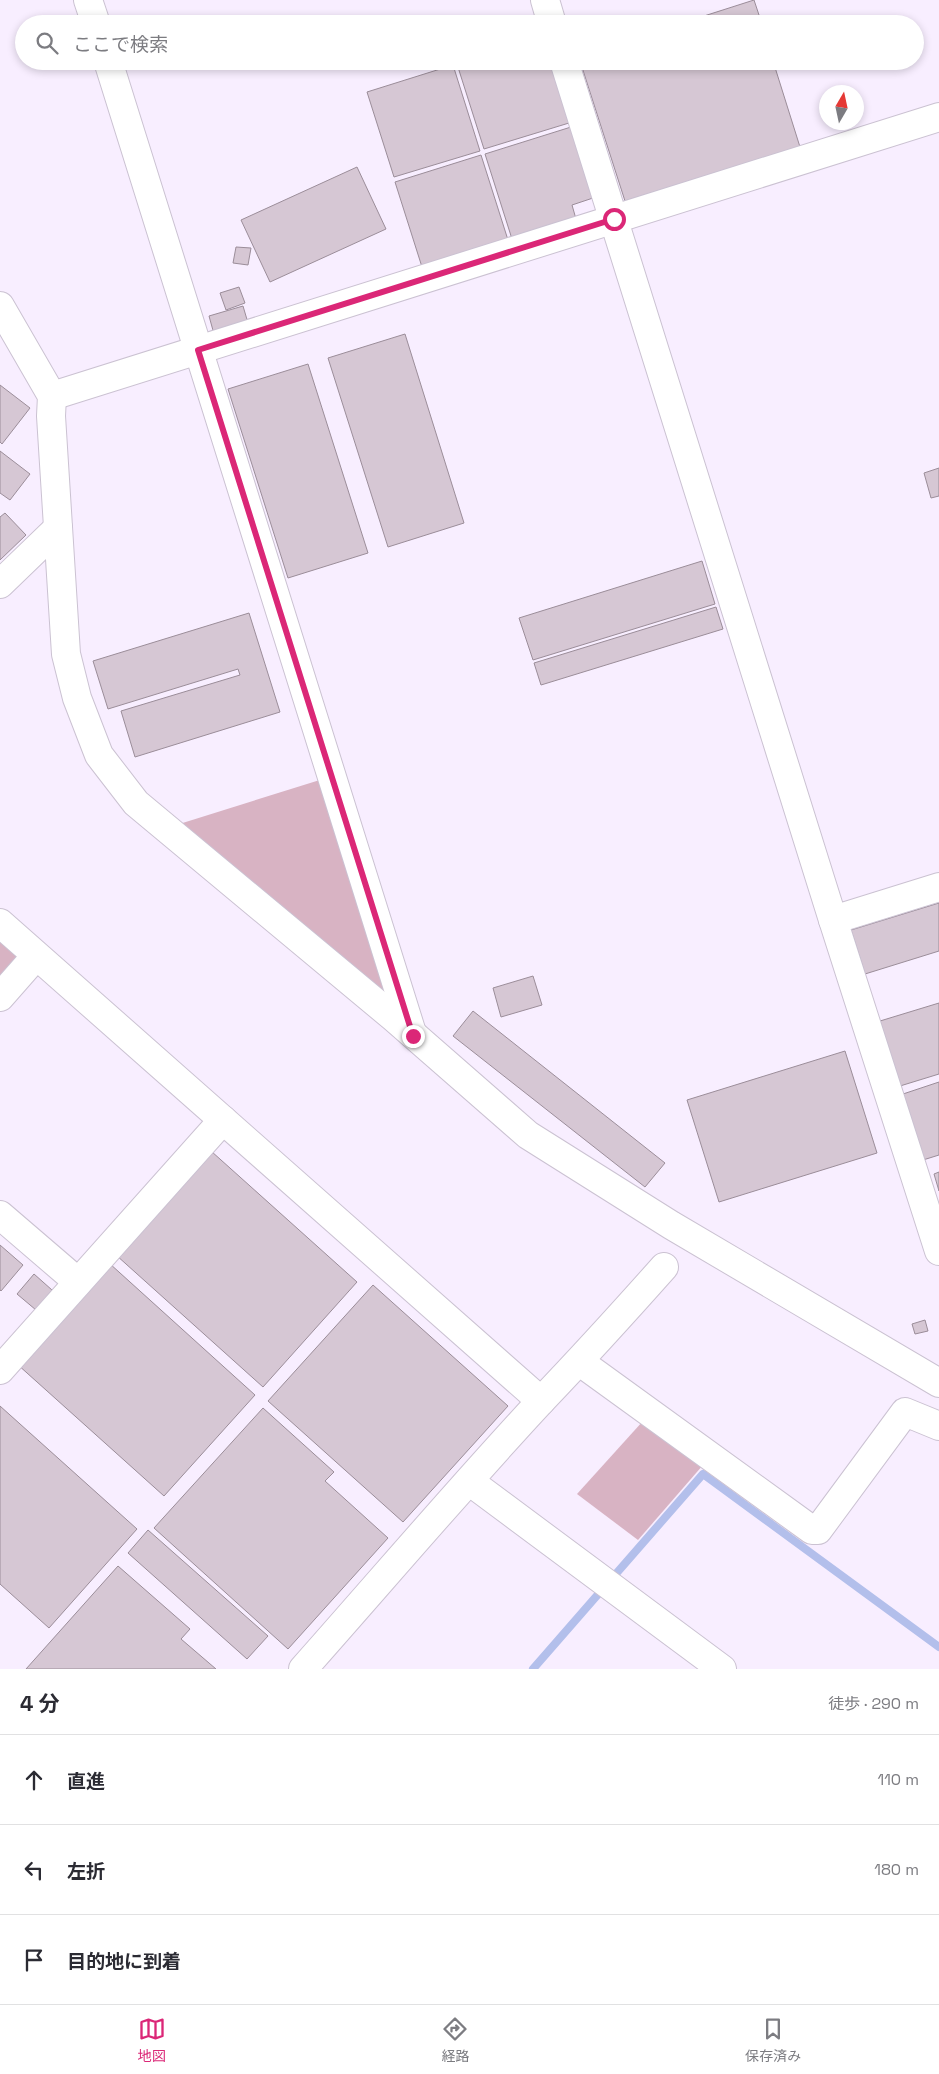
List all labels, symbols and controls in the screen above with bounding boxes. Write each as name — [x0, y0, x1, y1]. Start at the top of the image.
search box — [15, 15, 924, 70]
icon: search — [33, 29, 61, 57]
text: ここで検索 — [73, 32, 168, 57]
north arrow — [819, 85, 864, 130]
route start — [603, 208, 626, 231]
route end — [402, 1025, 425, 1048]
text: 4 分 — [20, 1690, 60, 1717]
text: 徒歩 · 290 m — [828, 1693, 919, 1714]
icon: ahead — [20, 1766, 48, 1794]
text: 直進 — [67, 1769, 105, 1794]
text: 110 m — [877, 1769, 919, 1790]
icon: left — [20, 1856, 48, 1884]
text: 左折 — [67, 1859, 105, 1884]
text: 180 m — [874, 1859, 919, 1880]
icon: arrive — [20, 1946, 48, 1974]
text: 目的地に到着 — [67, 1949, 181, 1974]
tab: 地図 — [138, 2015, 166, 2065]
tab: 経路 — [441, 2015, 469, 2065]
tab: 保存済み — [745, 2015, 801, 2065]

